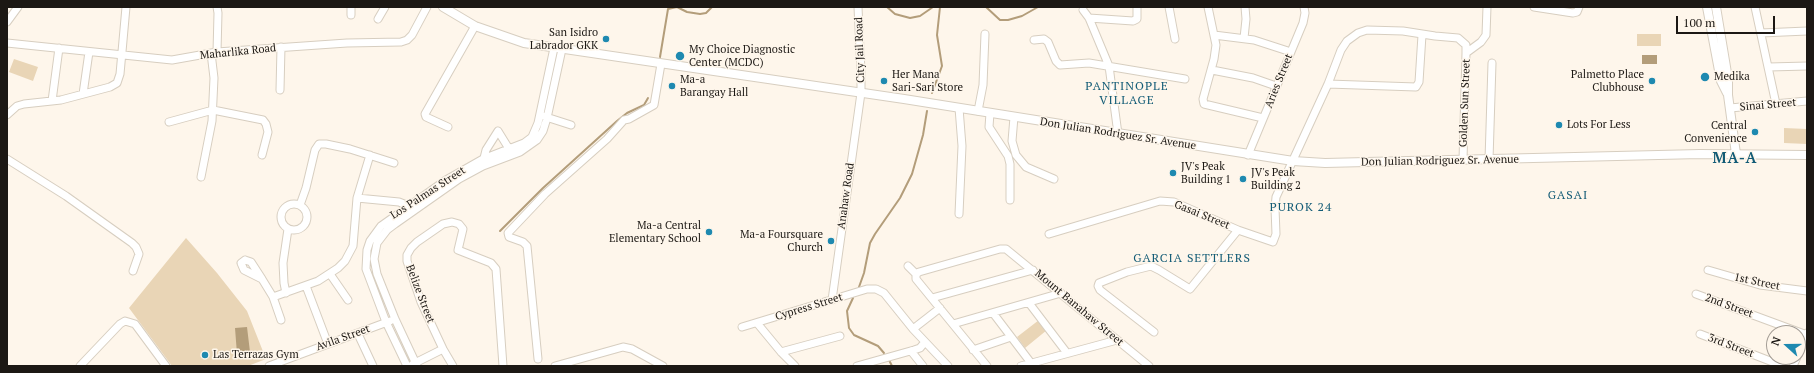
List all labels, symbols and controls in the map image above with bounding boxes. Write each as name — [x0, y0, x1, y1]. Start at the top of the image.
scale bar — [1678, 8, 1777, 34]
text: 100 m — [1683, 15, 1715, 30]
street label: City Jail Road — [852, 17, 868, 83]
place label: San Isidro Labrador GKK — [530, 26, 598, 52]
marker: San Isidro Labrador GKK — [601, 34, 611, 44]
street label: Maharlika Road — [199, 41, 277, 63]
place label: My Choice Diagnostic Center (MCDC) — [689, 43, 795, 69]
marker: My Choice Diagnostic Center (MCDC) — [674, 50, 686, 62]
street label: Aries Street — [1262, 52, 1296, 110]
street label: Golden Sun Street — [1457, 59, 1473, 147]
place label: Her Mana Sari-Sari Store — [892, 68, 963, 94]
place label: Palmetto Place Clubhouse — [1571, 68, 1644, 94]
place label: Medika — [1714, 70, 1750, 84]
marker: Medika — [1699, 71, 1711, 83]
place label: Ma-a Barangay Hall — [680, 73, 748, 99]
marker: Her Mana Sari-Sari Store — [879, 76, 889, 86]
marker: Palmetto Place Clubhouse — [1647, 76, 1657, 86]
district label: PANTINOPLE VILLAGE — [1085, 80, 1169, 108]
marker: Ma-a Barangay Hall — [667, 81, 677, 91]
street label: Sinai Street — [1739, 96, 1797, 114]
street label: Don Julian Rodriguez Sr. Avenue — [1039, 115, 1197, 153]
place label: Lots For Less — [1567, 118, 1631, 132]
place label: Central Convenience — [1684, 119, 1747, 145]
marker: Lots For Less — [1554, 120, 1564, 130]
marker: Central Convenience — [1750, 127, 1760, 137]
district label: MA-A — [1713, 150, 1757, 168]
street label: Don Julian Rodriguez Sr. Avenue — [1361, 153, 1519, 169]
place label: JV's Peak Building 1 — [1181, 160, 1231, 186]
street label: Anahaw Road — [835, 162, 857, 230]
street label: Los Palmas Street — [388, 164, 468, 222]
place label: JV's Peak Building 2 — [1251, 166, 1301, 192]
marker: JV's Peak Building 1 — [1168, 168, 1178, 178]
marker: JV's Peak Building 2 — [1238, 174, 1248, 184]
district label: GASAI — [1548, 189, 1588, 203]
street label: Gasai Street — [1172, 198, 1232, 232]
district label: PUROK 24 — [1270, 201, 1332, 215]
place label: Ma-a Central Elementary School — [609, 219, 701, 245]
marker: Ma-a Central Elementary School — [704, 227, 714, 237]
place label: Ma-a Foursquare Church — [740, 228, 823, 254]
marker: Ma-a Foursquare Church — [826, 236, 836, 246]
district label: GARCIA SETTLERS — [1133, 252, 1251, 266]
street label: Belize Street — [403, 263, 437, 325]
street label: Mount Banahaw Street — [1032, 267, 1126, 349]
street label: 1st Street — [1733, 271, 1781, 293]
street label: Cypress Street — [774, 290, 844, 324]
street label: 2nd Street — [1703, 291, 1755, 321]
street label: Avila Street — [314, 322, 372, 354]
north arrow — [1766, 325, 1806, 365]
street label: 3rd Street — [1706, 331, 1756, 361]
text: N — [1768, 335, 1784, 347]
place label: Las Terrazas Gym — [213, 348, 299, 362]
marker: Las Terrazas Gym — [200, 350, 210, 360]

